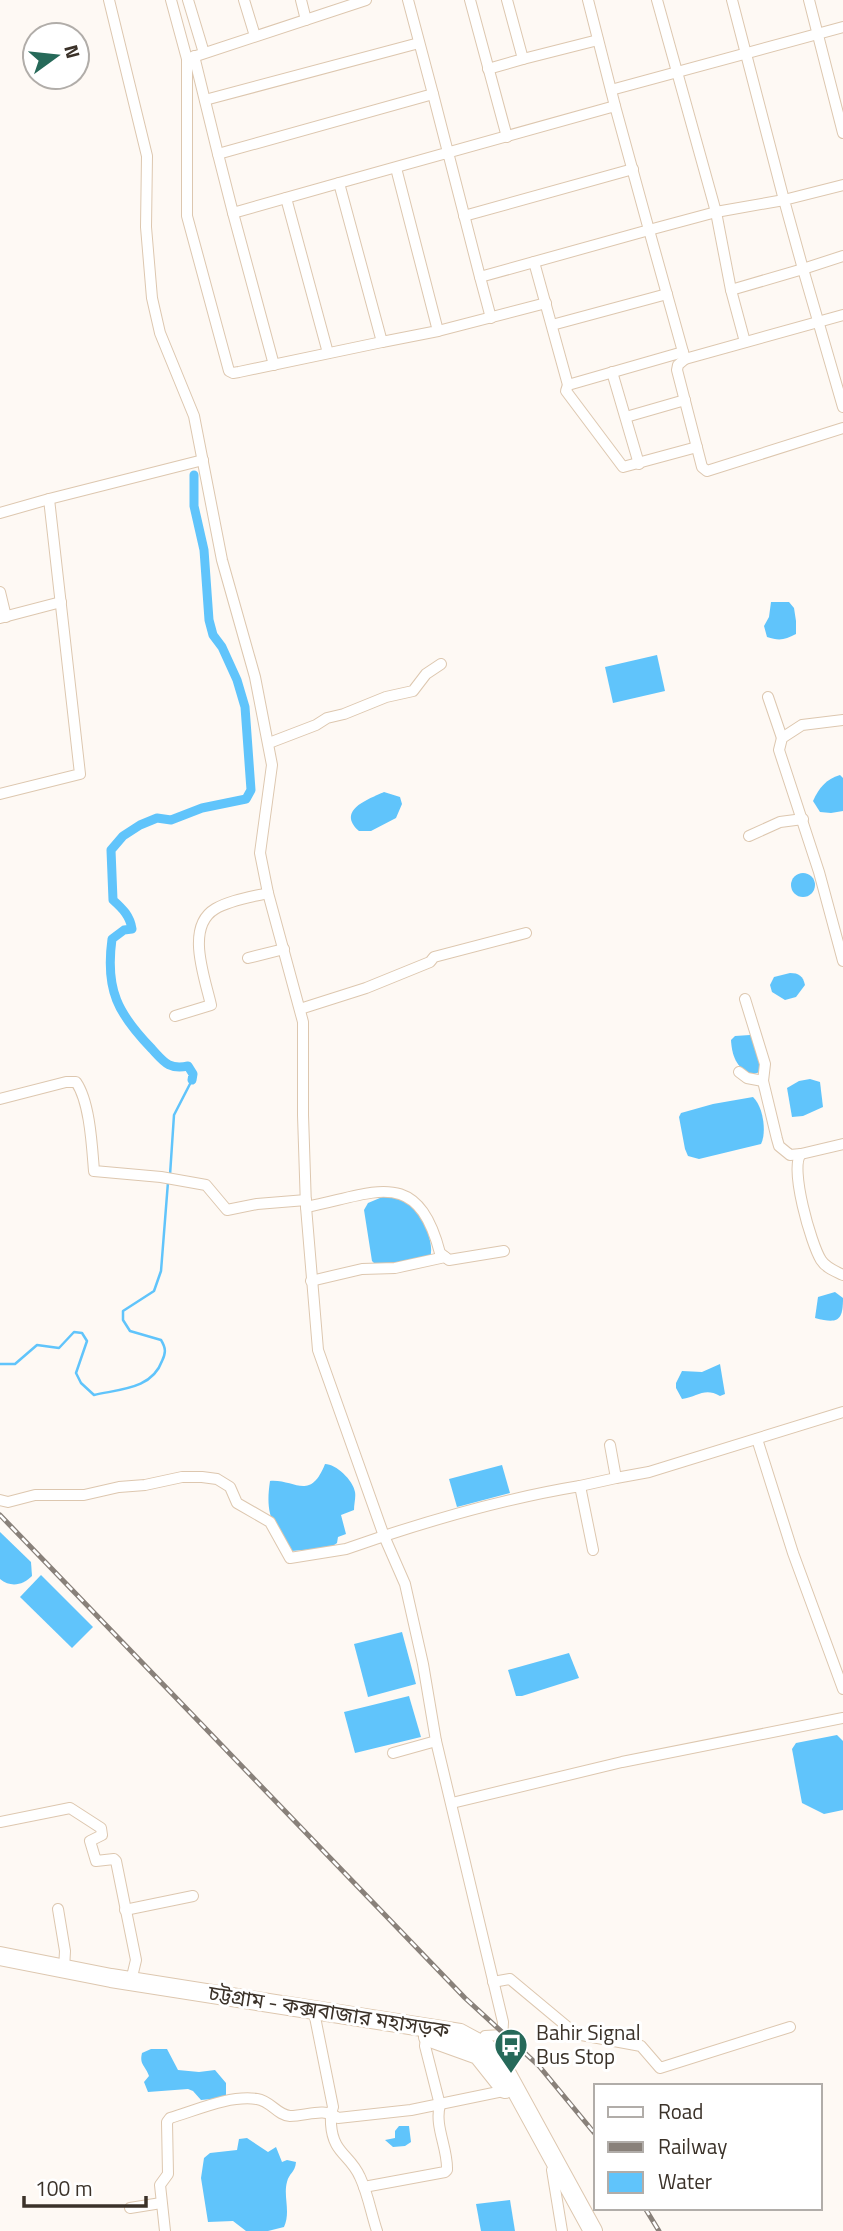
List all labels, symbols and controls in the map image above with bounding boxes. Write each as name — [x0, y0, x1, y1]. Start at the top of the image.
north arrow — [21, 21, 91, 91]
text: N — [57, 41, 89, 62]
street label: চট্টগ্রাম - কক্সবাজার মহাসড়ক — [205, 1976, 453, 2046]
place label: Bahir Signal Bus Stop — [536, 2016, 641, 2072]
bus stop icon: Bahir Signal Bus Stop — [492, 2026, 530, 2075]
legend — [594, 2084, 822, 2210]
text: Road — [658, 2095, 703, 2127]
text: Railway — [658, 2130, 727, 2162]
scale bar — [24, 2164, 147, 2208]
text: Water — [658, 2165, 712, 2197]
text: 100 m — [35, 2172, 92, 2204]

